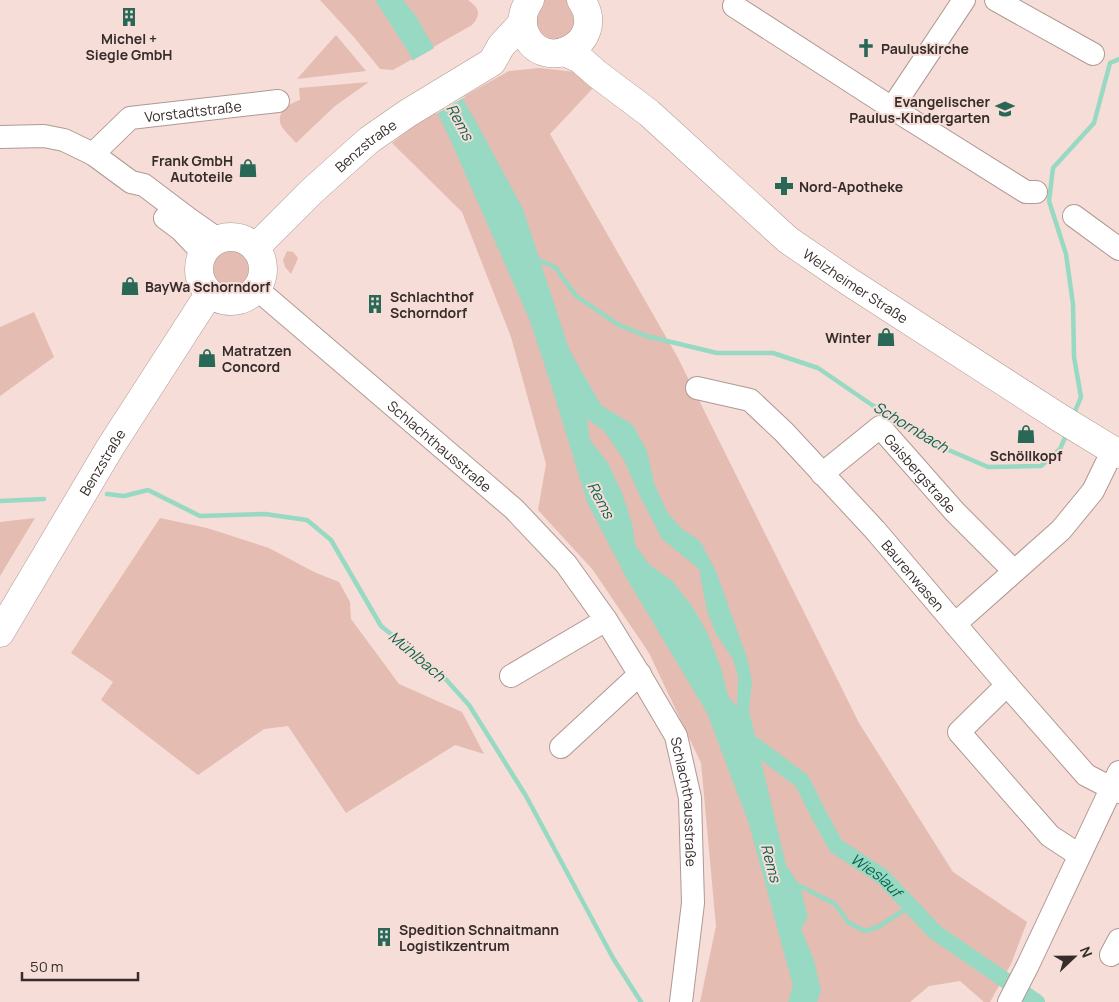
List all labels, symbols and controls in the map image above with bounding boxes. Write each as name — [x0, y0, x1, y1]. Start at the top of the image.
building icon: Michel + Siegle GmbH — [118, 6, 140, 28]
place label: Michel + Siegle GmbH — [86, 29, 172, 64]
church icon: Pauluskirche — [855, 37, 877, 59]
place label: Pauluskirche — [881, 39, 969, 58]
place label: Evangelischer Paulus-Kindergarten — [849, 92, 990, 127]
street label: Vorstadtstraße — [143, 96, 242, 126]
school or university icon: Evangelischer Paulus-Kindergarten — [994, 98, 1016, 120]
water label: Rems — [441, 100, 479, 145]
street label: Benzstraße — [330, 114, 400, 176]
place label: Frank GmbH Autoteile — [152, 151, 233, 186]
shop icon: Frank GmbH Autoteile — [237, 157, 259, 179]
pharmacy icon: Nord-Apotheke — [773, 175, 795, 197]
place label: Nord-Apotheke — [799, 177, 903, 196]
street label: Welzheimer Straße — [800, 244, 912, 327]
shop icon: BayWa Schorndorf — [119, 275, 141, 297]
place label: BayWa Schorndorf — [145, 277, 271, 296]
place label: Schlachthof Schorndorf — [390, 287, 474, 322]
building icon: Schlachthof Schorndorf — [364, 293, 386, 315]
shop icon: Winter — [875, 326, 897, 348]
place label: Winter — [825, 328, 871, 347]
place label: Matratzen Concord — [222, 341, 292, 376]
shop icon: Matratzen Concord — [196, 347, 218, 369]
street label: Schlachthausstraße — [384, 396, 496, 496]
water label: Schornbach — [870, 396, 953, 458]
shop icon: Schöllkopf — [1015, 423, 1037, 445]
street label: Benzstraße — [74, 425, 129, 499]
street label: Gaisbergstraße — [880, 429, 961, 517]
place label: Schöllkopf — [990, 446, 1063, 465]
water label: Rems — [583, 478, 620, 523]
street label: Baurenwasen — [878, 536, 949, 615]
water label: Mühlbach — [384, 626, 451, 687]
street label: Schlachthausstraße — [667, 735, 701, 867]
water label: Rems — [756, 842, 786, 885]
water label: Wieslauf — [847, 848, 909, 903]
place label: Spedition Schnaitmann Logistikzentrum — [399, 920, 559, 955]
building icon: Spedition Schnaitmann Logistikzentrum — [373, 926, 395, 948]
north arrow — [1049, 932, 1099, 982]
text: N — [1076, 944, 1097, 960]
scale bar — [22, 950, 139, 982]
text: 50 m — [30, 956, 64, 977]

